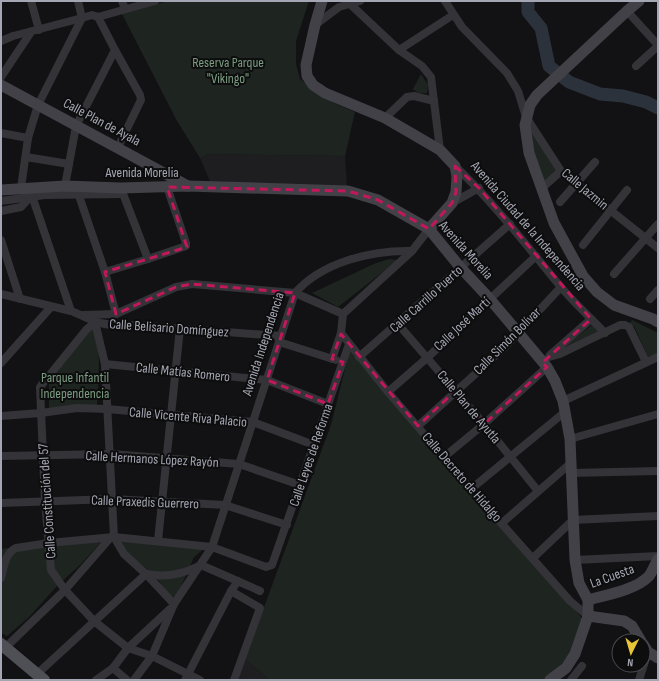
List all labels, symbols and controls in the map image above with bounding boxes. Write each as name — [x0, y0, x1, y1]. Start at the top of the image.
park label: Reserva Parque "Vikingo" — [192, 54, 264, 87]
street label: Calle Plan de Ayala — [60, 94, 144, 150]
street label: Avenida Ciudad de la Independencia — [466, 157, 589, 294]
street label: Avenida Morelia — [104, 164, 179, 181]
street label: Calle Jazmin — [558, 165, 612, 213]
street label: Avenida Morelia — [435, 216, 497, 283]
street label: Calle Carrillo Puerto — [386, 262, 466, 336]
street label: Avenida Independencia — [238, 290, 288, 399]
street label: Calle José Martí — [430, 293, 494, 355]
street label: Calle Simón Bolívar — [470, 304, 544, 378]
street label: Calle Belisario Domínguez — [109, 315, 229, 341]
street label: Calle Matías Romero — [135, 359, 231, 385]
street label: Calle Plan de Ayutla — [434, 367, 504, 447]
park label: Parque Infantil Independencia — [41, 369, 109, 402]
street label: Calle Leyes de Reforma — [285, 402, 337, 508]
street label: Calle Vicente Riva Palacio — [128, 403, 248, 431]
street label: Calle Decreto de Hidalgo — [418, 429, 506, 525]
street label: Calle Constitución del 57 — [34, 443, 59, 559]
street label: Calle Hermanos López Rayón — [85, 447, 219, 471]
street label: Calle Praxedis Guerrero — [91, 492, 199, 512]
street label: La Cuesta — [588, 560, 636, 592]
north arrow — [611, 633, 651, 673]
text: N — [627, 656, 634, 669]

